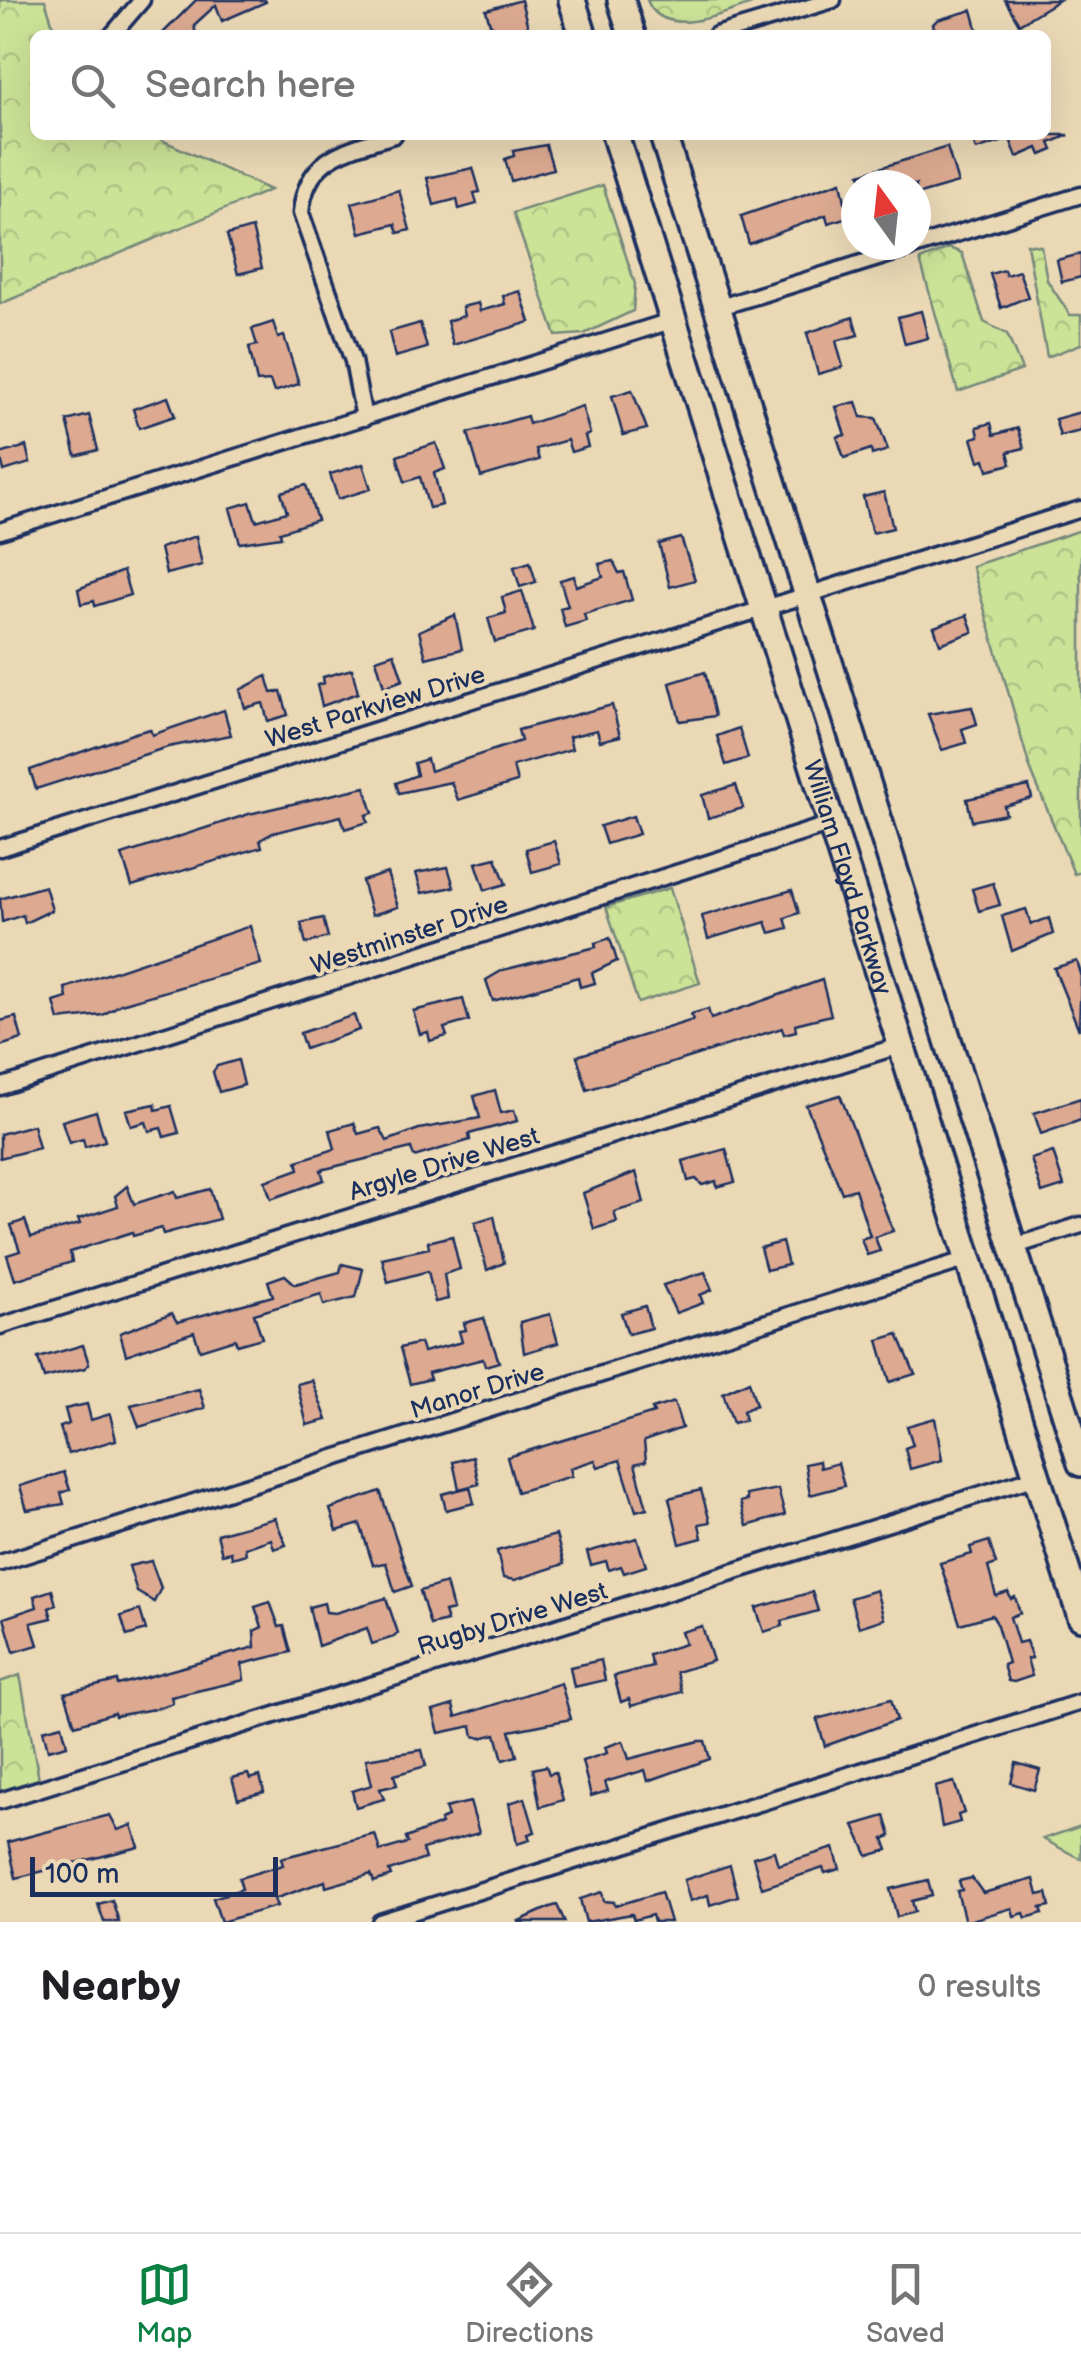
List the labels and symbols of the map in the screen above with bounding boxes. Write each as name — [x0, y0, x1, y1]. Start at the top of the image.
north arrow — [841, 170, 931, 260]
street label: West Parkview Drive — [262, 659, 489, 756]
street label: William Floyd Parkway — [796, 756, 899, 999]
street label: Westminster Drive — [307, 889, 512, 982]
street label: Argyle Drive West — [346, 1121, 544, 1208]
street label: Manor Drive — [407, 1356, 548, 1427]
street label: Rugby Drive West — [414, 1576, 612, 1663]
scale bar — [30, 1852, 278, 1896]

